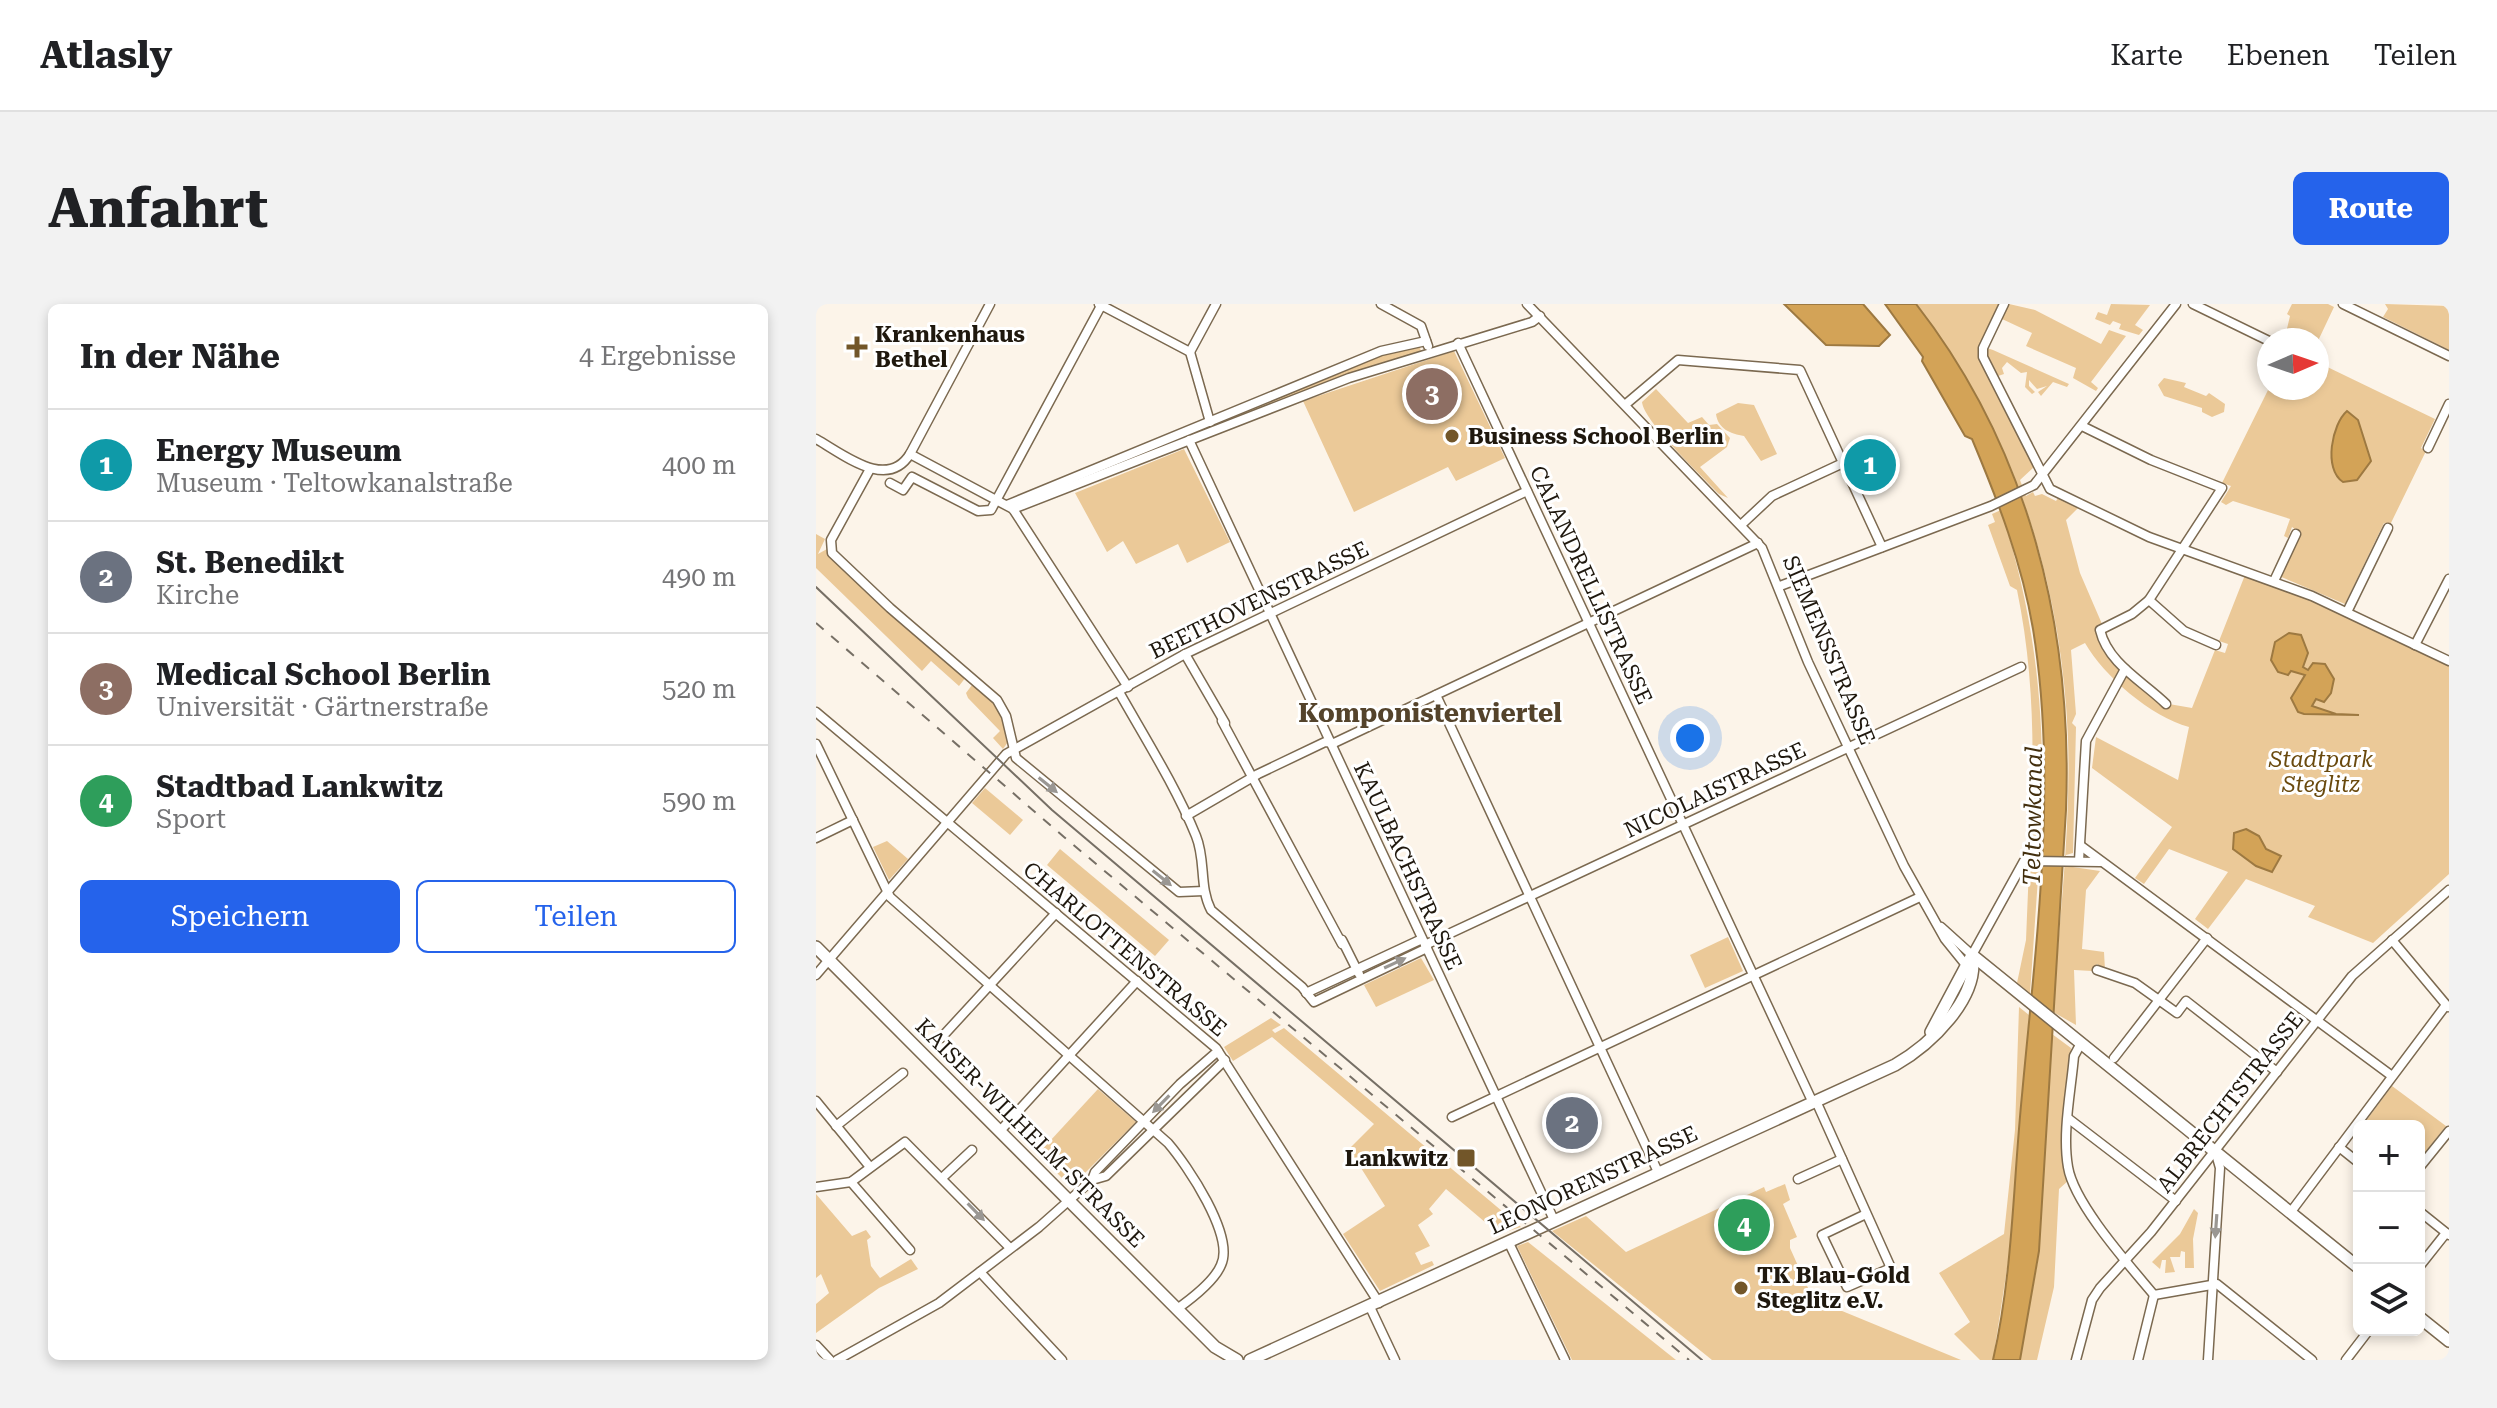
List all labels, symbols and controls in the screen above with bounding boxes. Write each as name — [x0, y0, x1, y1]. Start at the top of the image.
text: Atlasly — [40, 33, 172, 77]
text: Karte — [2110, 39, 2183, 72]
text: Ebenen — [2227, 39, 2330, 72]
text: Teilen — [2374, 39, 2457, 72]
button: Route — [2293, 172, 2449, 245]
text: Anfahrt — [48, 175, 268, 241]
place label: Krankenhaus Bethel — [875, 322, 1025, 372]
north arrow — [2257, 328, 2329, 400]
text: In der Nähe — [80, 336, 280, 376]
marker: Krankenhaus Bethel — [846, 336, 868, 358]
text: 4 Ergebnisse — [579, 341, 736, 371]
pin: 3 — [1406, 364, 1458, 424]
place label: Business School Berlin — [1468, 424, 1724, 449]
marker: Business School Berlin — [1443, 427, 1461, 445]
text: Energy Museum — [156, 433, 402, 468]
pin: 1 — [1844, 435, 1896, 495]
text: 1 — [99, 450, 113, 480]
text: 400 m — [662, 450, 736, 480]
street label: CALANDRELLISTRASSE — [1525, 462, 1657, 708]
text: Museum · Teltowkanalstraße — [156, 468, 513, 498]
street label: BEETHOVENSTRASSE — [1145, 536, 1373, 664]
text: St. Benedikt — [156, 545, 344, 580]
street label: SIEMENSSTRASSE — [1778, 552, 1880, 748]
text: 2 — [99, 562, 113, 592]
text: 490 m — [662, 562, 736, 592]
text: Kirche — [156, 580, 239, 610]
text: Medical School Berlin — [156, 657, 491, 692]
text: 3 — [99, 674, 113, 704]
text: 520 m — [662, 674, 736, 704]
text: Universität · Gärtnerstraße — [156, 692, 489, 722]
district label: Komponistenviertel — [1298, 698, 1562, 728]
your location — [1670, 718, 1710, 758]
street label: NICOLAISTRASSE — [1620, 737, 1810, 843]
water label: Teltowkanal — [2018, 746, 2048, 886]
park label: Stadtpark Steglitz — [2268, 747, 2373, 797]
street label: KAULBACHSTRASSE — [1349, 758, 1467, 974]
text: Stadtbad Lankwitz — [156, 769, 443, 804]
one-way arrow — [1038, 776, 1058, 793]
text: 4 — [99, 786, 113, 816]
text: 590 m — [662, 786, 736, 816]
text: Sport — [156, 804, 226, 834]
street label: CHARLOTTENSTRASSE — [1018, 857, 1232, 1041]
one-way arrow — [1152, 869, 1172, 886]
button: Speichern — [80, 880, 400, 953]
button: Teilen — [416, 880, 736, 953]
one-way arrow — [1384, 956, 1407, 970]
street label: ALBRECHTSTRASSE — [2152, 1007, 2308, 1197]
street label: KAISER-WILHELM-STRASSE — [910, 1013, 1150, 1253]
pin: 2 — [1546, 1093, 1598, 1153]
one-way arrow — [1152, 1094, 1171, 1113]
map controls — [2353, 1120, 2425, 1336]
button: + — [2353, 1120, 2425, 1192]
street label: LEONORENSTRASSE — [1485, 1121, 1701, 1239]
place label: Lankwitz — [1345, 1146, 1448, 1171]
marker: Lankwitz — [1455, 1147, 1477, 1169]
button: − — [2353, 1192, 2425, 1264]
pin: 4 — [1718, 1195, 1770, 1255]
one-way arrow — [966, 1202, 985, 1221]
one-way arrow — [2209, 1214, 2222, 1239]
place label: TK Blau-Gold Steglitz e.V. — [1757, 1263, 1910, 1313]
button: layers — [2353, 1264, 2425, 1336]
marker: TK Blau-Gold Steglitz e.V. — [1732, 1279, 1750, 1297]

